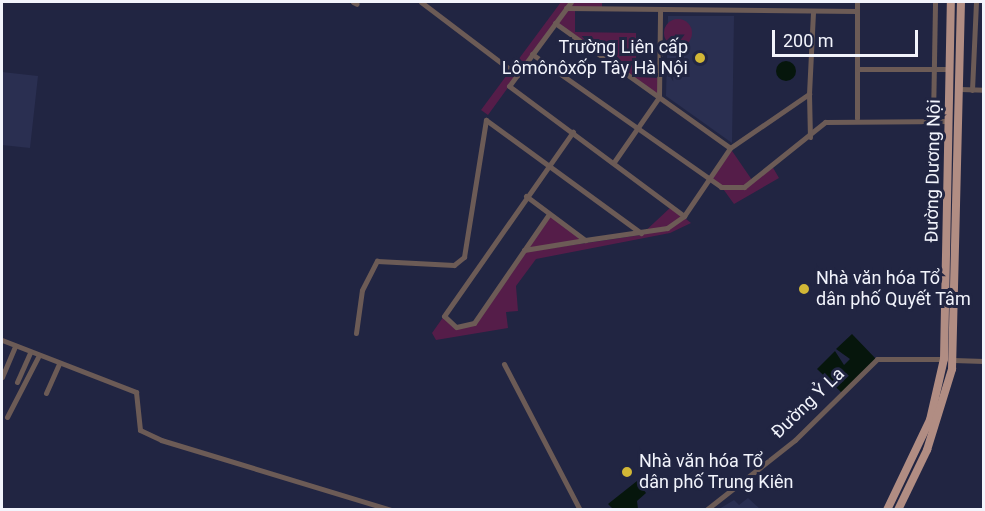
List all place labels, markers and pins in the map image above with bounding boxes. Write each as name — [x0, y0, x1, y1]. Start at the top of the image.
place label: Trường Liên cấp Lômônôxốp Tây Hà Nội — [501, 37, 688, 80]
marker: Trường Liên cấp Lômônôxốp Tây Hà Nội — [693, 51, 707, 65]
place label: Nhà văn hóa Tổ dân phố Quyết Tâm — [816, 268, 971, 310]
marker: Nhà văn hóa Tổ dân phố Quyết Tâm — [797, 282, 811, 296]
place label: Nhà văn hóa Tổ dân phố Trung Kiên — [639, 451, 794, 494]
marker: Nhà văn hóa Tổ dân phố Trung Kiên — [620, 465, 634, 479]

